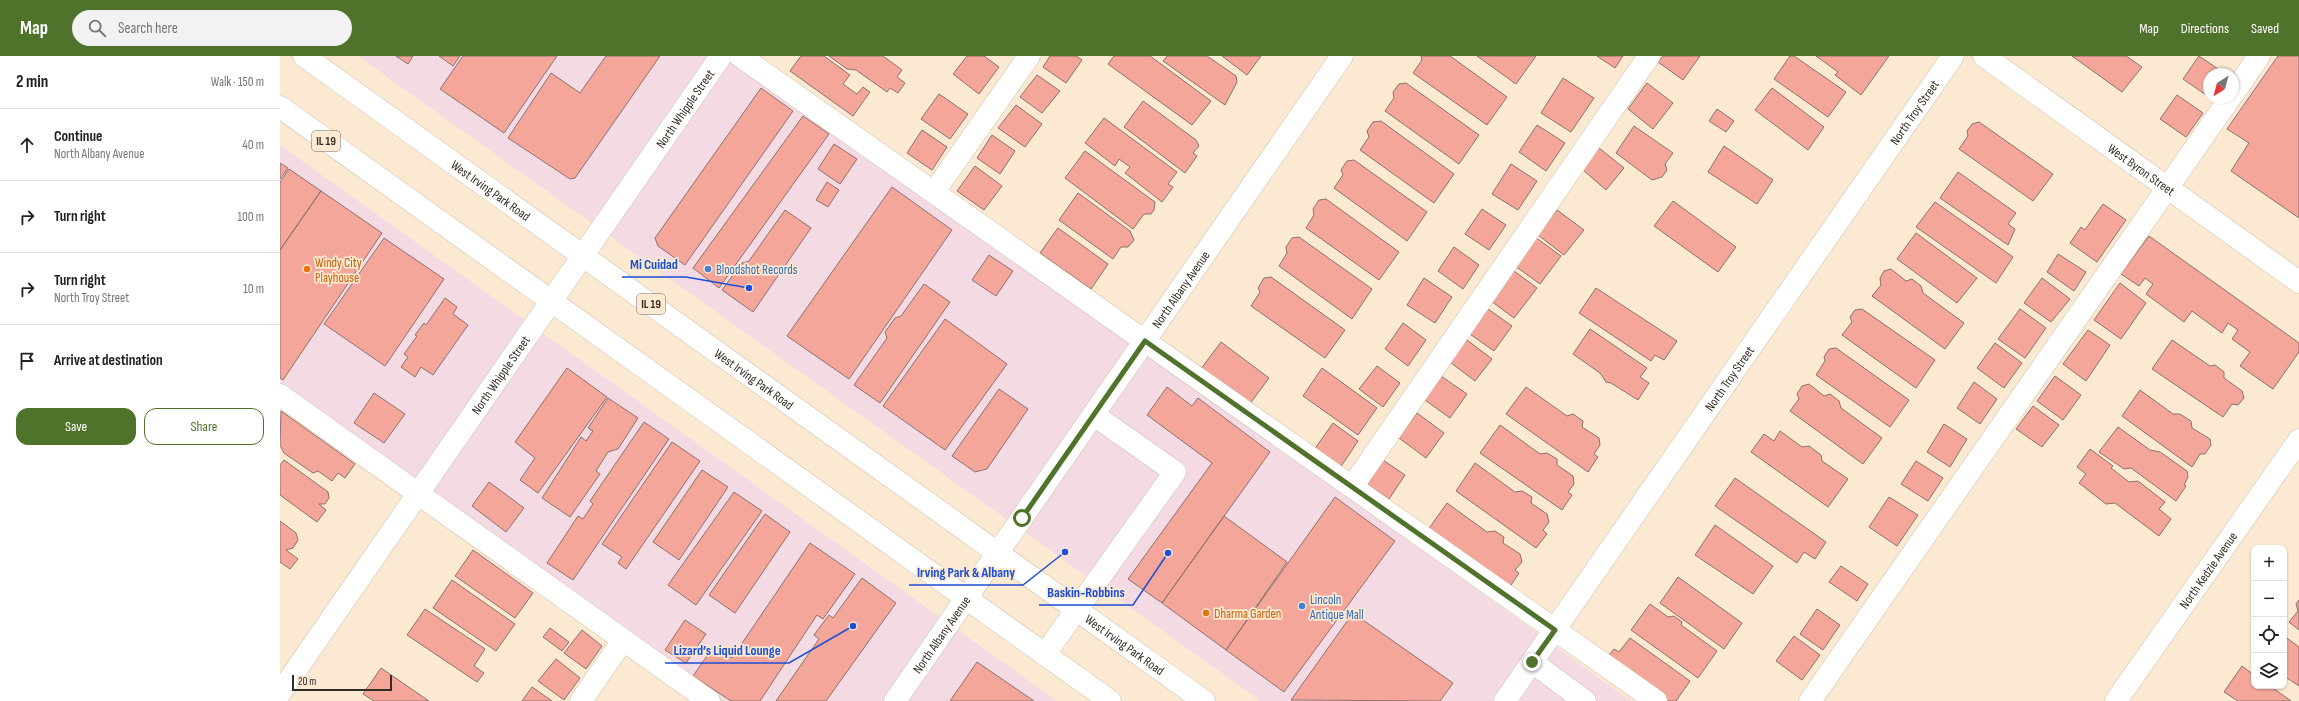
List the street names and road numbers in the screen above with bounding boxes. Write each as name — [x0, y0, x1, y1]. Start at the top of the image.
street label: North Whipple Street — [653, 67, 718, 151]
street label: North Troy Street — [1887, 77, 1943, 148]
road number: IL 19 — [312, 131, 340, 151]
street label: West Byron Street — [2104, 140, 2178, 199]
street label: West Irving Park Road — [448, 157, 533, 225]
street label: North Albany Avenue — [1149, 248, 1214, 332]
road number: IL 19 — [637, 294, 665, 314]
street label: North Whipple Street — [468, 333, 534, 418]
street label: North Troy Street — [1702, 343, 1758, 414]
street label: West Irving Park Road — [711, 346, 796, 413]
street label: North Kedzie Avenue — [2176, 529, 2241, 612]
street label: North Albany Avenue — [910, 593, 974, 677]
street label: West Irving Park Road — [1082, 611, 1167, 679]

